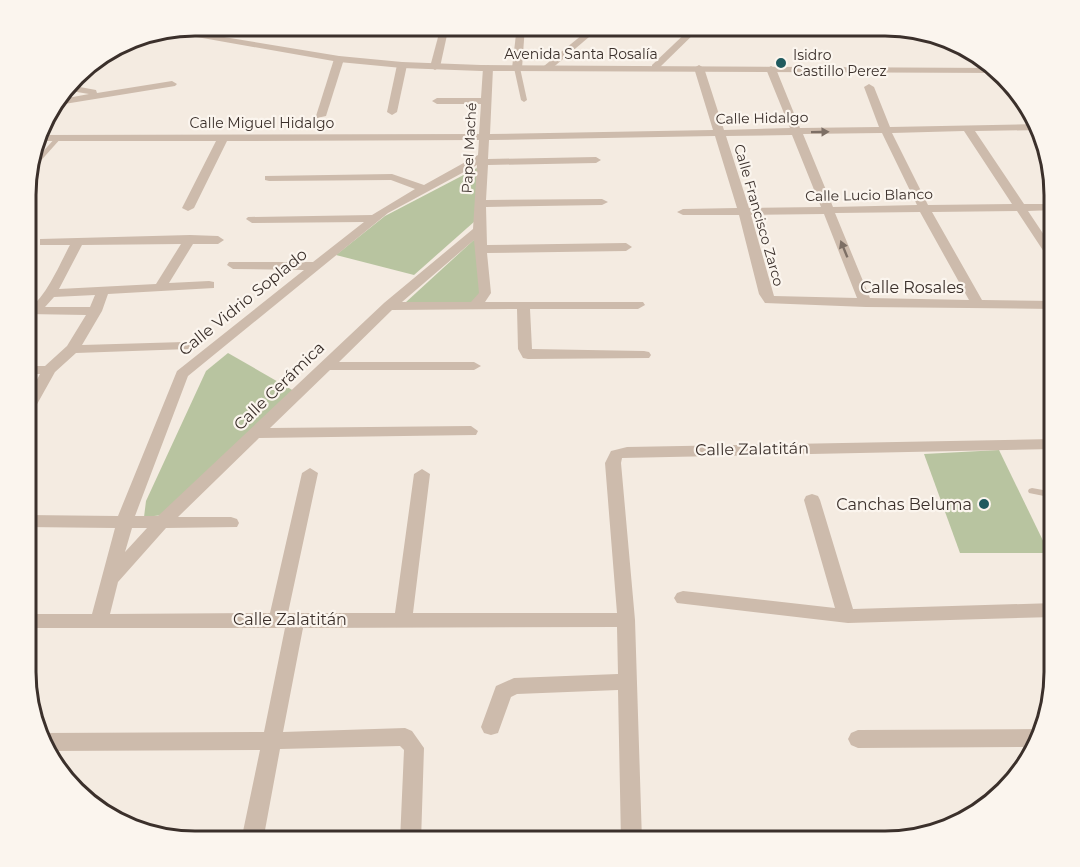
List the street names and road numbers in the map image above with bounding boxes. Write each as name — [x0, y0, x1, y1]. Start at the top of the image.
street label: Avenida Santa Rosalía — [504, 45, 658, 63]
street label: Papel Maché — [458, 102, 480, 194]
street label: Calle Hidalgo — [715, 108, 809, 128]
street label: Calle Miguel Hidalgo — [190, 114, 335, 132]
street label: Calle Francisco Zarco — [730, 142, 788, 288]
street label: Calle Lucio Blanco — [805, 185, 933, 205]
street label: Calle Vidrio Soplado — [175, 244, 311, 360]
street label: Calle Rosales — [860, 278, 964, 297]
street label: Calle Cerámica — [230, 338, 328, 434]
street label: Calle Zalatitán — [695, 439, 809, 459]
street label: Calle Zalatitán — [233, 610, 347, 629]

